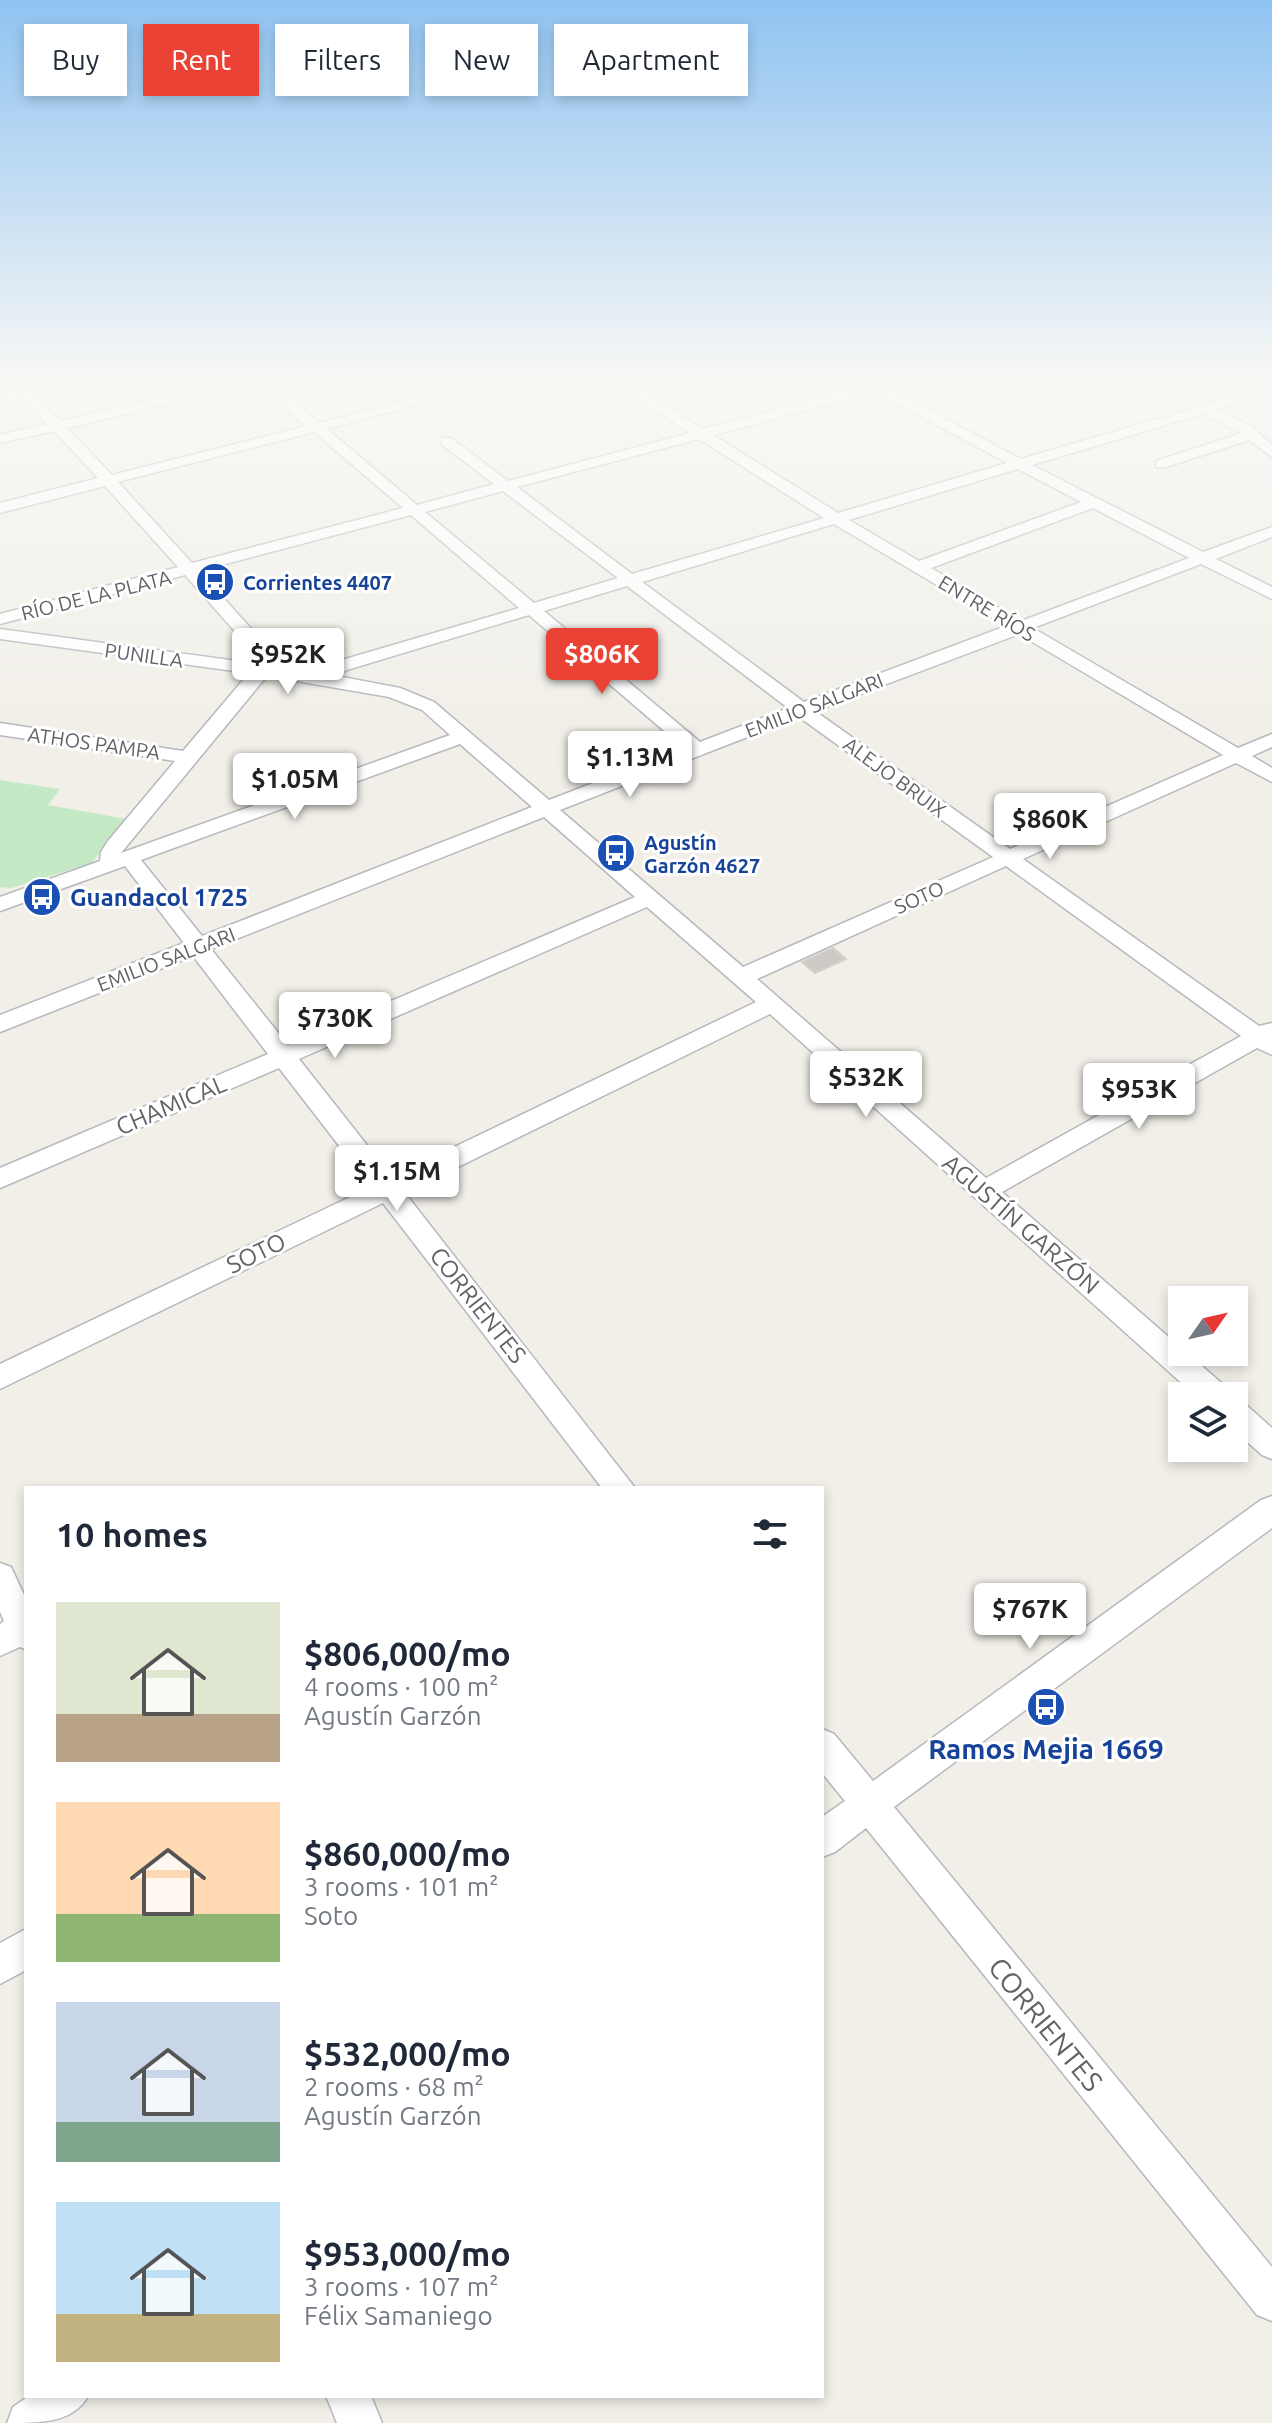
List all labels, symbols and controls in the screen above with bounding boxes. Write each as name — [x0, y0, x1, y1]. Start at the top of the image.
chip: Buy — [24, 24, 127, 96]
chip: Rent — [143, 24, 259, 96]
chip: Filters — [275, 24, 409, 96]
chip: New — [425, 24, 538, 96]
chip: Apartment — [554, 24, 748, 96]
bus stop icon: Corrientes 4407 — [194, 561, 236, 603]
street label: RÍO DE LA PLATA — [19, 565, 173, 625]
street label: ENTRE RÍOS — [935, 570, 1039, 646]
place label: Corrientes 4407 — [243, 571, 392, 594]
pin: $952K — [232, 628, 344, 696]
pin: $806K — [546, 628, 658, 696]
street label: PUNILLA — [103, 638, 185, 672]
text: $952K — [250, 639, 326, 668]
text: $806K — [564, 639, 640, 668]
street label: EMILIO SALGARI — [742, 668, 886, 742]
street label: ATHOS PAMPA — [26, 722, 162, 764]
pin: $1.13M — [565, 731, 695, 799]
street label: ALEJO BRUIX — [839, 732, 951, 822]
text: $1.13M — [586, 742, 674, 771]
pin: $1.05M — [230, 753, 360, 821]
text: $1.05M — [251, 764, 339, 793]
pin: $860K — [994, 793, 1106, 861]
text: $860K — [1012, 804, 1088, 833]
place label: Agustín Garzón 4627 — [644, 831, 760, 877]
bus stop icon: Agustín Garzón 4627 — [595, 832, 637, 874]
bus stop icon: Guandacol 1725 — [21, 876, 63, 918]
street label: SOTO — [891, 876, 947, 918]
place label: Guandacol 1725 — [70, 884, 248, 911]
street label: EMILIO SALGARI — [94, 922, 238, 996]
pin: $730K — [279, 992, 391, 1060]
text: $730K — [297, 1003, 373, 1032]
pin: $532K — [810, 1051, 922, 1119]
text: $532K — [828, 1062, 904, 1091]
pin: $953K — [1083, 1063, 1195, 1131]
street label: CHAMICAL — [112, 1070, 230, 1140]
text: $953K — [1101, 1074, 1177, 1103]
pin: $1.15M — [332, 1145, 462, 1213]
street label: AGUSTÍN GARZÓN — [937, 1148, 1105, 1299]
text: $1.15M — [353, 1156, 441, 1185]
street label: SOTO — [222, 1227, 290, 1279]
street label: CORRIENTES — [425, 1242, 531, 1368]
north arrow — [1168, 1286, 1248, 1366]
map controls — [1168, 1286, 1248, 1462]
button: layers — [1168, 1382, 1248, 1462]
icon: filters — [748, 1512, 792, 1556]
text: 10 homes — [56, 1515, 208, 1553]
pin: $767K — [974, 1583, 1086, 1651]
text: $767K — [992, 1594, 1068, 1623]
icon: home — [120, 1634, 216, 1730]
text: $806,000/mo — [304, 1634, 511, 1672]
text: 4 rooms · 100 m² — [304, 1672, 499, 1701]
bus stop icon: Ramos Mejia 1669 — [1025, 1686, 1067, 1728]
text: Agustín Garzón — [304, 1701, 482, 1730]
place label: Ramos Mejia 1669 — [928, 1733, 1164, 1764]
icon: home — [120, 1834, 216, 1930]
text: $860,000/mo — [304, 1834, 511, 1872]
text: 3 rooms · 101 m² — [304, 1872, 499, 1901]
text: Soto — [304, 1901, 358, 1930]
street label: CORRIENTES — [983, 1951, 1109, 2097]
icon: home — [120, 2034, 216, 2130]
text: $532,000/mo — [304, 2034, 511, 2072]
text: 2 rooms · 68 m² — [304, 2072, 484, 2101]
text: Agustín Garzón — [304, 2101, 482, 2130]
icon: home — [120, 2234, 216, 2330]
text: $953,000/mo — [304, 2234, 511, 2272]
text: 3 rooms · 107 m² — [304, 2272, 499, 2301]
text: Félix Samaniego — [304, 2301, 493, 2330]

